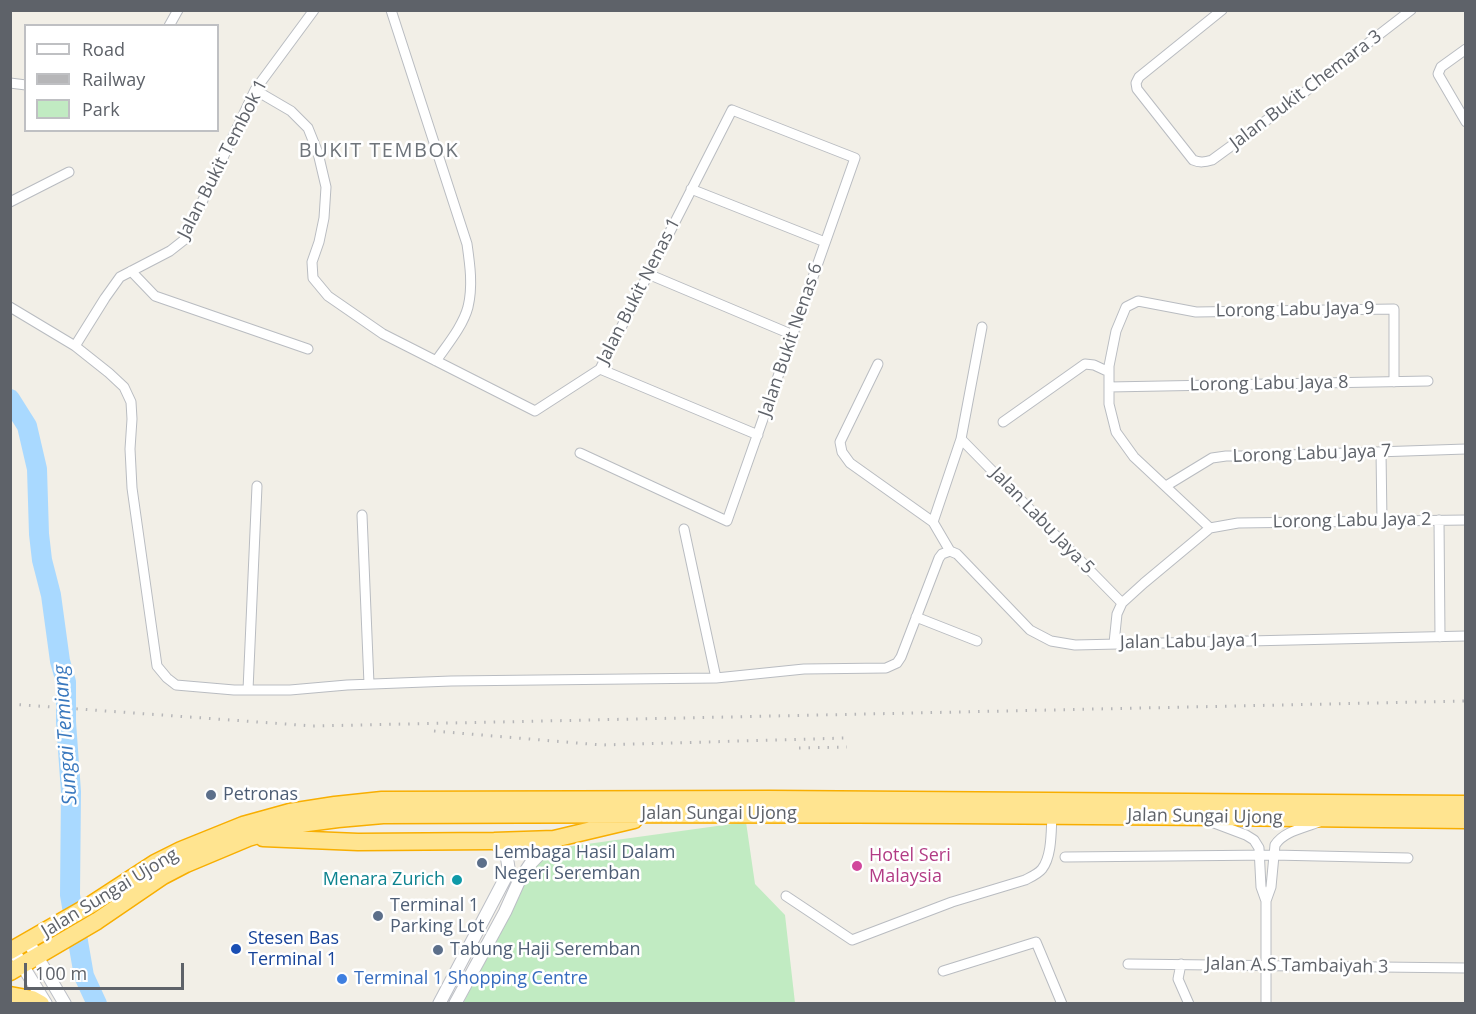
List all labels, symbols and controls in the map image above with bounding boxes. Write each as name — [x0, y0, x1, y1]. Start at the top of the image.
legend — [24, 24, 219, 132]
street label: Jalan Bukit Chemara 3 — [1226, 26, 1386, 154]
text: Road — [82, 37, 125, 61]
text: Railway — [82, 67, 145, 91]
street label: Jalan Bukit Tembok 1 — [173, 76, 273, 242]
text: Park — [82, 97, 120, 121]
district label: BUKIT TEMBOK — [299, 139, 459, 163]
street label: Jalan Bukit Nenas 1 — [593, 214, 685, 368]
street label: Jalan Bukit Nenas 6 — [755, 260, 827, 420]
street label: Lorong Labu Jaya 9 — [1215, 298, 1375, 322]
street label: Lorong Labu Jaya 8 — [1189, 372, 1349, 396]
street label: Lorong Labu Jaya 7 — [1232, 440, 1392, 468]
street label: Jalan Labu Jaya 5 — [986, 463, 1098, 579]
street label: Lorong Labu Jaya 2 — [1272, 509, 1432, 533]
street label: Jalan Labu Jaya 1 — [1120, 630, 1260, 654]
water label: Sungai Temiang — [49, 664, 83, 806]
place label: Petronas — [223, 784, 298, 806]
marker: Petronas — [204, 788, 218, 802]
street label: Jalan Sungai Ujong — [641, 803, 797, 825]
street label: Jalan Sungai Ujong — [1127, 805, 1283, 829]
place label: Lembaga Hasil Dalam Negeri Seremban — [494, 842, 676, 884]
street label: Jalan Sungai Ujong — [38, 844, 182, 942]
place label: Hotel Seri Malaysia — [869, 845, 951, 888]
marker: Lembaga Hasil Dalam Negeri Seremban — [475, 856, 489, 870]
marker: Hotel Seri Malaysia — [850, 859, 864, 873]
place label: Menara Zurich — [323, 869, 445, 891]
marker: Menara Zurich — [450, 873, 464, 887]
place label: Terminal 1 Parking Lot — [390, 895, 484, 938]
marker: Terminal 1 Parking Lot — [371, 909, 385, 923]
place label: Stesen Bas Terminal 1 — [248, 928, 339, 970]
place label: Tabung Haji Seremban — [450, 939, 641, 961]
marker: Stesen Bas Terminal 1 — [229, 942, 243, 956]
marker: Tabung Haji Seremban — [431, 943, 445, 957]
scale bar — [27, 951, 188, 989]
street label: Jalan A.S Tambaiyah 3 — [1205, 954, 1389, 978]
text: 100 m — [35, 961, 87, 985]
place label: Terminal 1 Shopping Centre — [354, 968, 588, 990]
marker: Terminal 1 Shopping Centre — [335, 972, 349, 986]

